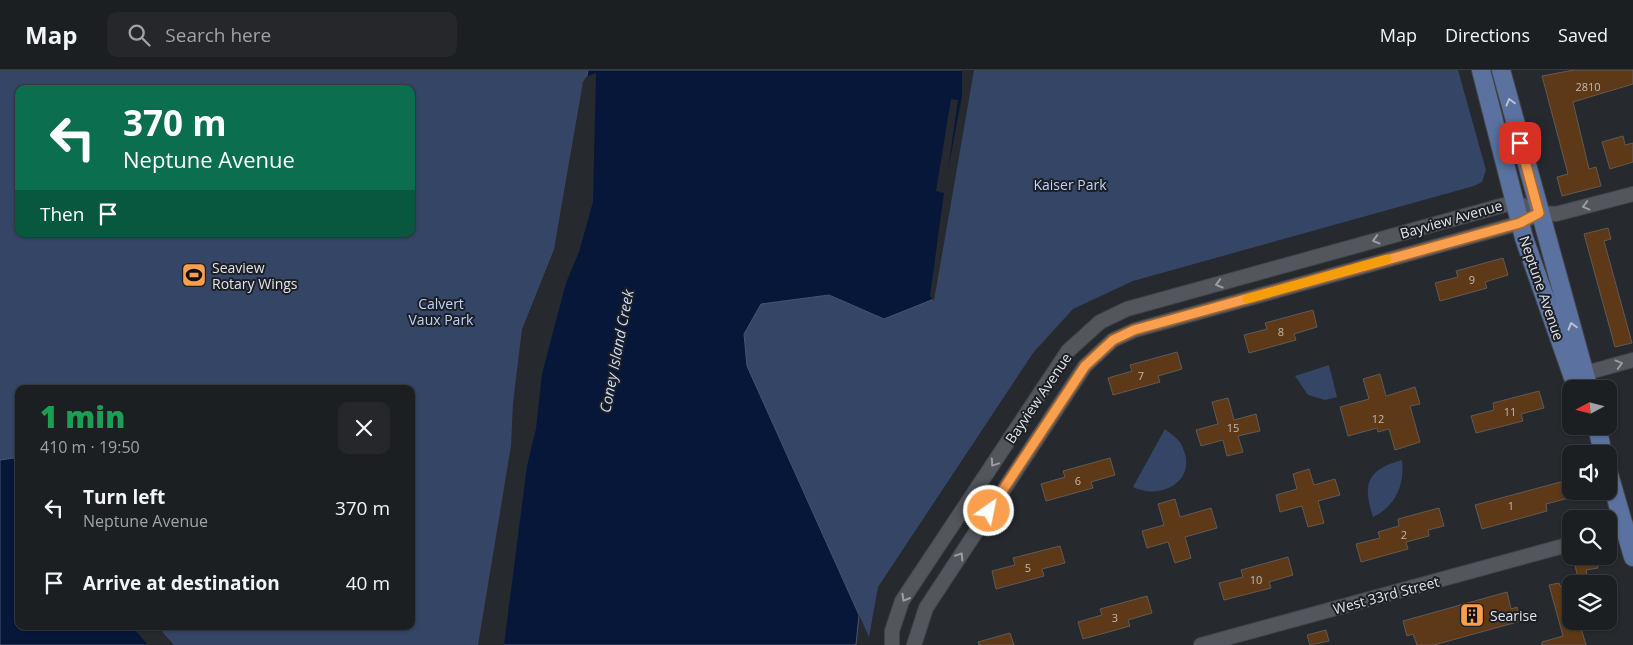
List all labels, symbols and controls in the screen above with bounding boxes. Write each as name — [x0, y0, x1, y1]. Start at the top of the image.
search box — [107, 12, 457, 57]
text: Map — [25, 18, 77, 51]
icon: search — [125, 21, 153, 49]
text: Search here — [165, 22, 271, 48]
text: Map — [1380, 23, 1417, 47]
text: Directions — [1445, 23, 1530, 47]
text: Saved — [1558, 23, 1608, 47]
house number: 2810 — [1575, 79, 1601, 94]
text: 370 m — [123, 99, 227, 146]
one-way arrow — [1505, 99, 1515, 107]
icon: left — [40, 105, 105, 170]
pin — [1499, 122, 1541, 164]
icon: arrive — [1506, 129, 1534, 157]
text: Neptune Avenue — [123, 144, 295, 174]
park label: Kaiser Park — [1033, 175, 1107, 194]
street label: Bayview Avenue — [1398, 195, 1504, 243]
icon: arrive — [94, 200, 122, 228]
text: Then — [40, 201, 84, 227]
one-way arrow — [1583, 201, 1591, 211]
street label: Neptune Avenue — [1515, 233, 1569, 343]
one-way arrow — [1372, 235, 1380, 245]
place label: Seaview Rotary Wings — [212, 258, 298, 293]
sports icon: Seaview Rotary Wings — [181, 262, 207, 288]
house number: 9 — [1469, 272, 1475, 287]
one-way arrow — [1216, 278, 1224, 288]
water label: Coney Island Creek — [594, 287, 638, 414]
park label: Calvert Vaux Park — [409, 294, 474, 329]
one-way arrow — [1568, 323, 1578, 331]
house number: 8 — [1278, 324, 1284, 339]
street label: Bayview Avenue — [1001, 349, 1075, 447]
one-way arrow — [1615, 359, 1624, 370]
house number: 7 — [1138, 368, 1144, 383]
north arrow — [1562, 380, 1618, 435]
map controls — [1562, 380, 1617, 630]
text: 1 min — [40, 396, 125, 437]
button: close — [338, 402, 390, 454]
house number: 11 — [1504, 404, 1516, 419]
house number: 12 — [1372, 411, 1384, 426]
house number: 15 — [1227, 420, 1239, 435]
text: 410 m · 19:50 — [40, 436, 140, 458]
button: sound — [1562, 445, 1617, 500]
one-way arrow — [991, 457, 1000, 466]
house number: 6 — [1075, 473, 1081, 488]
text: Turn left — [83, 484, 165, 510]
position arrow — [962, 484, 1014, 536]
icon: left — [40, 494, 68, 522]
text: 370 m — [335, 495, 390, 521]
house number: 1 — [1508, 498, 1514, 513]
text: Neptune Avenue — [83, 510, 208, 532]
button: search — [1562, 510, 1617, 565]
house number: 2 — [1401, 527, 1407, 542]
one-way arrow — [954, 552, 963, 561]
house number: 5 — [1025, 560, 1031, 575]
icon: arrive — [40, 569, 68, 597]
text: Arrive at destination — [83, 570, 280, 596]
text: 40 m — [346, 570, 390, 596]
house number: 10 — [1250, 572, 1262, 587]
street label: West 33rd Street — [1331, 572, 1441, 618]
button: layers — [1562, 575, 1617, 630]
one-way arrow — [901, 593, 911, 602]
building icon: Searise — [1459, 602, 1485, 628]
place label: Searise — [1490, 606, 1537, 625]
house number: 3 — [1112, 610, 1118, 625]

